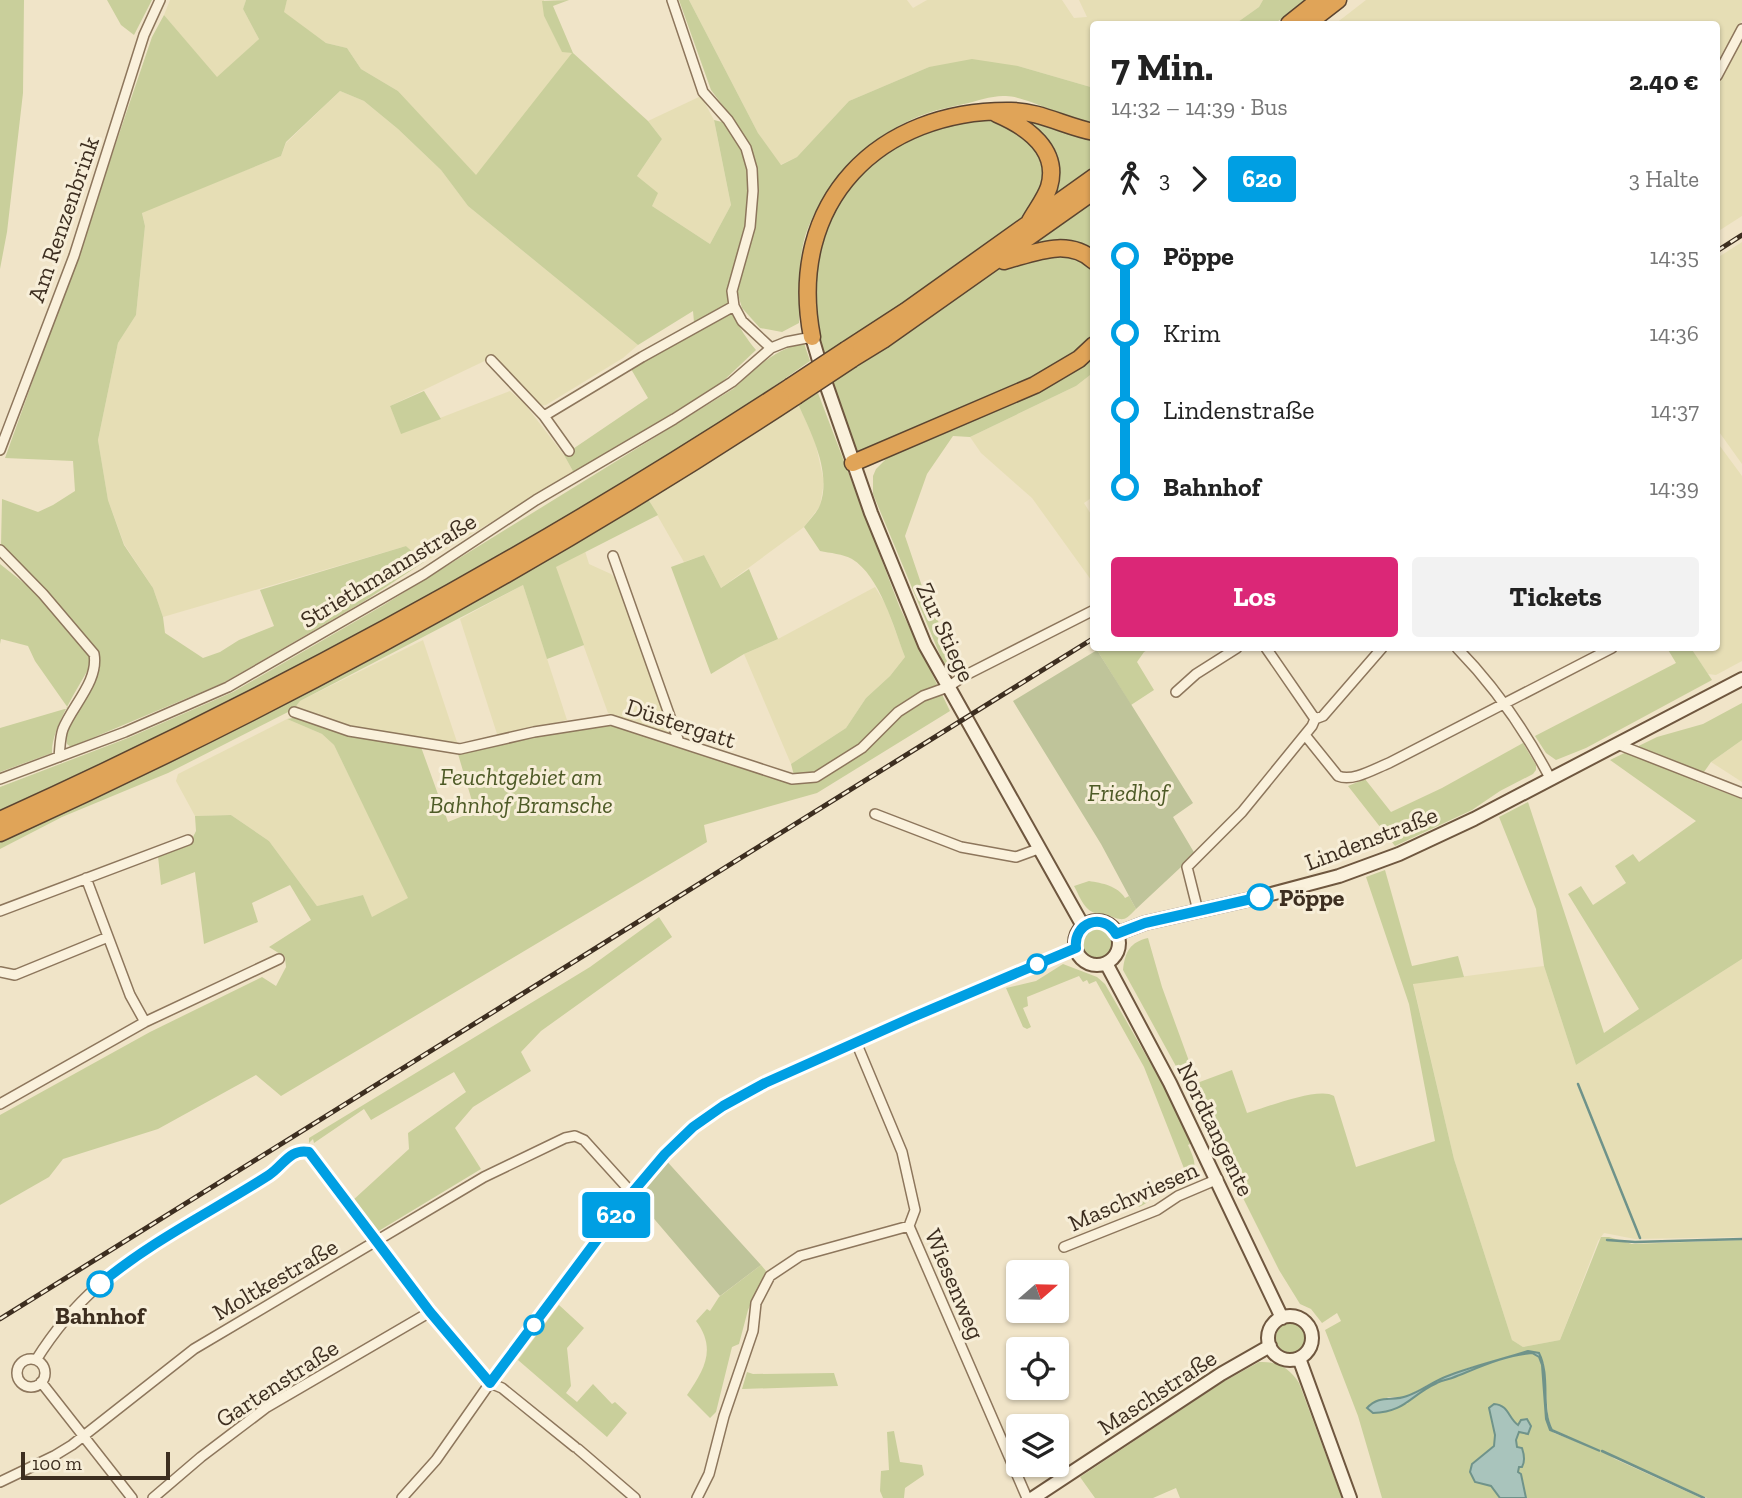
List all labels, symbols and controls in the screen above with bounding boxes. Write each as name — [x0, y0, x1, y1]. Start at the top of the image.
text: 7 Min. — [1111, 44, 1213, 90]
text: 2.40 € — [1629, 65, 1699, 97]
text: 14:32 – 14:39 · Bus — [1111, 93, 1287, 121]
street label: Am Renzenbrink — [21, 132, 105, 306]
icon: walk — [1111, 160, 1149, 198]
icon: forward — [1180, 160, 1218, 198]
text: 620 — [1242, 164, 1282, 193]
text: 3 — [1159, 165, 1170, 193]
text: 3 Halte — [1629, 165, 1699, 193]
text: Pöppe — [1163, 240, 1234, 272]
text: 14:35 — [1650, 242, 1699, 270]
text: Krim — [1163, 317, 1220, 349]
text: 14:36 — [1649, 319, 1699, 347]
text: Lindenstraße — [1163, 394, 1314, 426]
text: 14:37 — [1651, 396, 1699, 424]
text: Bahnhof — [1163, 471, 1260, 503]
text: 14:39 — [1649, 473, 1699, 501]
street label: Striethmannstraße — [295, 506, 481, 634]
button: Los — [1111, 557, 1398, 637]
button: Tickets — [1412, 557, 1699, 637]
street label: Zur Stiege — [910, 578, 982, 686]
street label: Düstergatt — [622, 692, 740, 754]
park label: Feuchtgebiet am Bahnhof Bramsche — [429, 762, 613, 819]
park label: Friedhof — [1087, 778, 1171, 807]
street label: Lindenstraße — [1301, 799, 1441, 877]
place label: Pöppe — [1279, 883, 1345, 912]
marker: Pöppe — [1247, 884, 1273, 910]
unlabelled marker — [1027, 954, 1047, 974]
street label: Nordtangente — [1171, 1057, 1261, 1201]
street label: Maschwiesen — [1064, 1154, 1203, 1238]
line badge: 620 — [576, 1192, 656, 1238]
text: 620 — [596, 1200, 636, 1229]
street label: Wiesenweg — [919, 1224, 991, 1344]
street label: Moltkestraße — [207, 1232, 343, 1326]
north arrow — [1006, 1260, 1069, 1323]
map controls — [1006, 1260, 1069, 1477]
marker: Bahnhof — [87, 1271, 113, 1297]
place label: Bahnhof — [55, 1301, 148, 1330]
unlabelled marker — [524, 1315, 544, 1335]
street label: Gartenstraße — [210, 1333, 344, 1433]
button: locate — [1006, 1337, 1069, 1400]
street label: Maschstraße — [1092, 1343, 1222, 1441]
button: layers — [1006, 1414, 1069, 1477]
scale bar — [21, 1449, 170, 1481]
text: 100 m — [32, 1452, 82, 1475]

